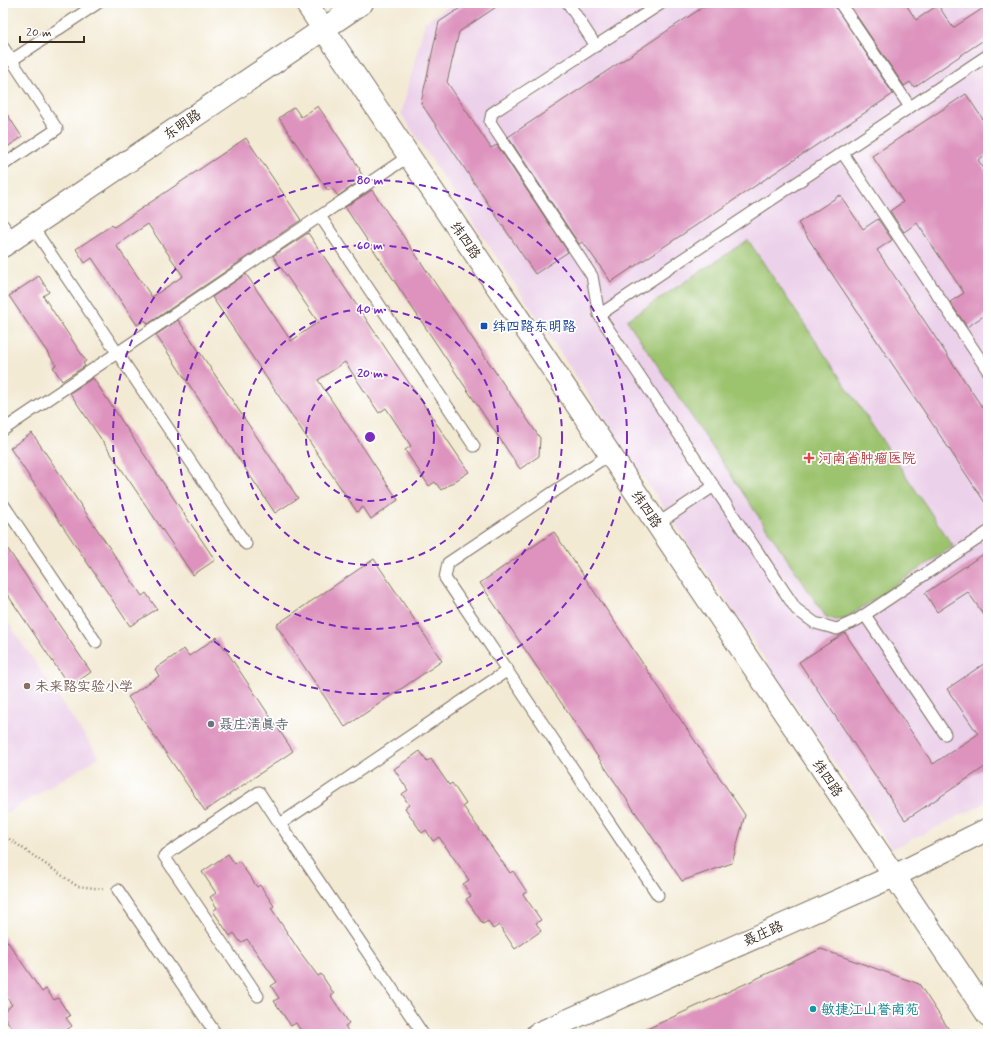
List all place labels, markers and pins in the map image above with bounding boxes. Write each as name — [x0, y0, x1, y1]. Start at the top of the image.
place label: 纬四路东明路 — [492, 318, 576, 336]
marker: 纬四路东明路 — [479, 321, 489, 331]
centre of rings — [363, 430, 377, 444]
place label: 河南省肿瘤医院 — [818, 450, 916, 468]
marker: 河南省肿瘤医院 — [803, 452, 815, 464]
place label: 未来路实验小学 — [35, 678, 133, 696]
marker: 未来路实验小学 — [22, 681, 32, 691]
place label: 聂庄清真寺 — [219, 716, 289, 734]
marker: 聂庄清真寺 — [206, 719, 216, 729]
place label: 敏捷江山誉南苑 — [821, 1001, 919, 1019]
marker: 敏捷江山誉南苑 — [808, 1004, 818, 1014]

